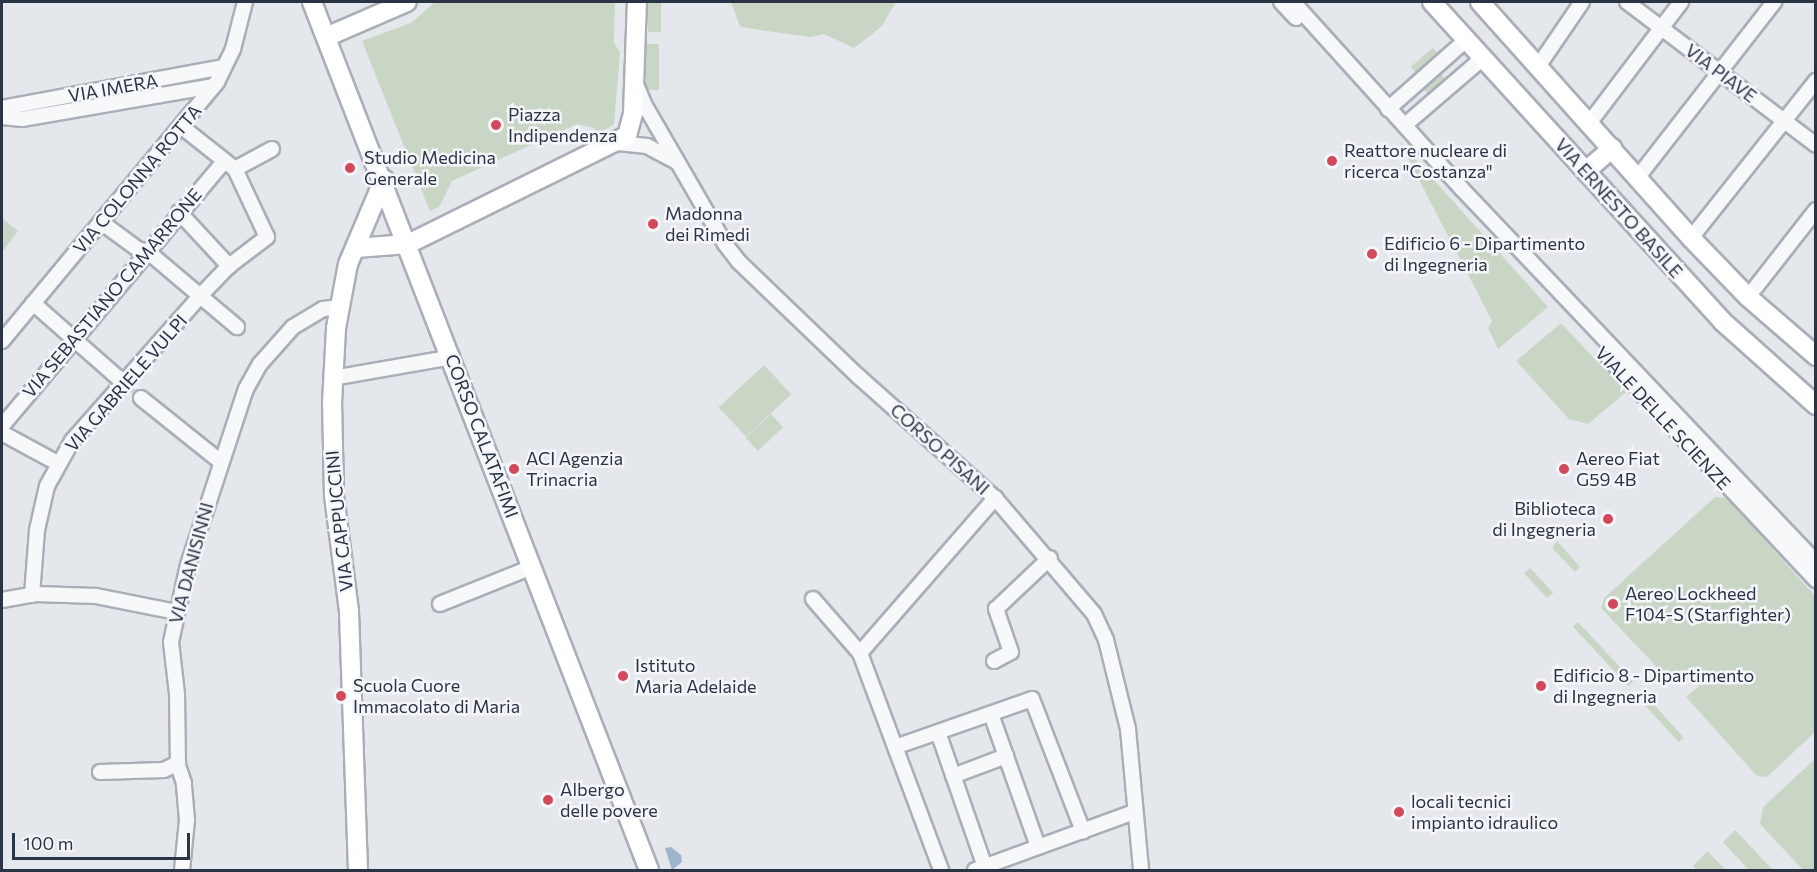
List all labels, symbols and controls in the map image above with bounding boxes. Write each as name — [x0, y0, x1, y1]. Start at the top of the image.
street label: VIA PIAVE — [1681, 39, 1761, 107]
street label: VIA IMERA — [66, 69, 160, 107]
street label: VIA COLONNA ROTTA — [68, 100, 206, 258]
place label: Piazza Indipendenza — [508, 104, 617, 146]
marker: Piazza Indipendenza — [489, 118, 503, 132]
street label: VIA ERNESTO BASILE — [1551, 134, 1687, 282]
place label: Reattore nucleare di ricerca "Costanza" — [1344, 140, 1507, 182]
place label: Studio Medicina Generale — [364, 147, 496, 190]
marker: Reattore nucleare di ricerca "Costanza" — [1325, 154, 1339, 168]
marker: Studio Medicina Generale — [341, 159, 359, 177]
street label: VIA SEBASTIANO CAMARRONE — [18, 184, 206, 402]
place label: Madonna dei Rimedi — [665, 203, 750, 246]
marker: Madonna dei Rimedi — [646, 217, 660, 231]
place label: Edificio 6 - Dipartimento di Ingegneria — [1384, 233, 1585, 276]
marker: Edificio 6 - Dipartimento di Ingegneria — [1365, 247, 1379, 261]
street label: VIA GABRIELE VULPI — [60, 310, 192, 456]
street label: VIALE DELLE SCIENZE — [1591, 342, 1735, 494]
street label: CORSO CALATAFIMI — [441, 351, 523, 521]
street label: CORSO PISANI — [886, 399, 994, 499]
place label: ACI Agenzia Trinacria — [526, 448, 623, 490]
place label: Aereo Fiat G59 4B — [1576, 448, 1660, 490]
street label: VIA CAPPUCCINI — [321, 449, 357, 593]
marker: ACI Agenzia Trinacria — [507, 462, 521, 476]
marker: Aereo Fiat G59 4B — [1557, 462, 1571, 476]
place label: Biblioteca di Ingegneria — [1492, 498, 1596, 540]
street label: VIA DANISINNI — [164, 500, 218, 626]
marker: Biblioteca di Ingegneria — [1601, 512, 1615, 526]
place label: Aereo Lockheed F104-S (Starfighter) — [1625, 583, 1791, 626]
marker: Aereo Lockheed F104-S (Starfighter) — [1606, 597, 1620, 611]
place label: Istituto Maria Adelaide — [635, 655, 757, 698]
place label: Edificio 8 - Dipartimento di Ingegneria — [1553, 665, 1754, 708]
marker: Istituto Maria Adelaide — [616, 669, 630, 683]
place label: Scuola Cuore Immacolato di Maria — [353, 675, 520, 718]
marker: Edificio 8 - Dipartimento di Ingegneria — [1534, 679, 1548, 693]
marker: Scuola Cuore Immacolato di Maria — [334, 689, 348, 703]
place label: Albergo delle povere — [560, 779, 658, 822]
place label: locali tecnici impianto idraulico — [1411, 791, 1558, 834]
marker: Albergo delle povere — [541, 793, 555, 807]
marker: locali tecnici impianto idraulico — [1392, 805, 1406, 819]
scale bar — [15, 821, 194, 859]
text: 100 m — [23, 832, 73, 854]

